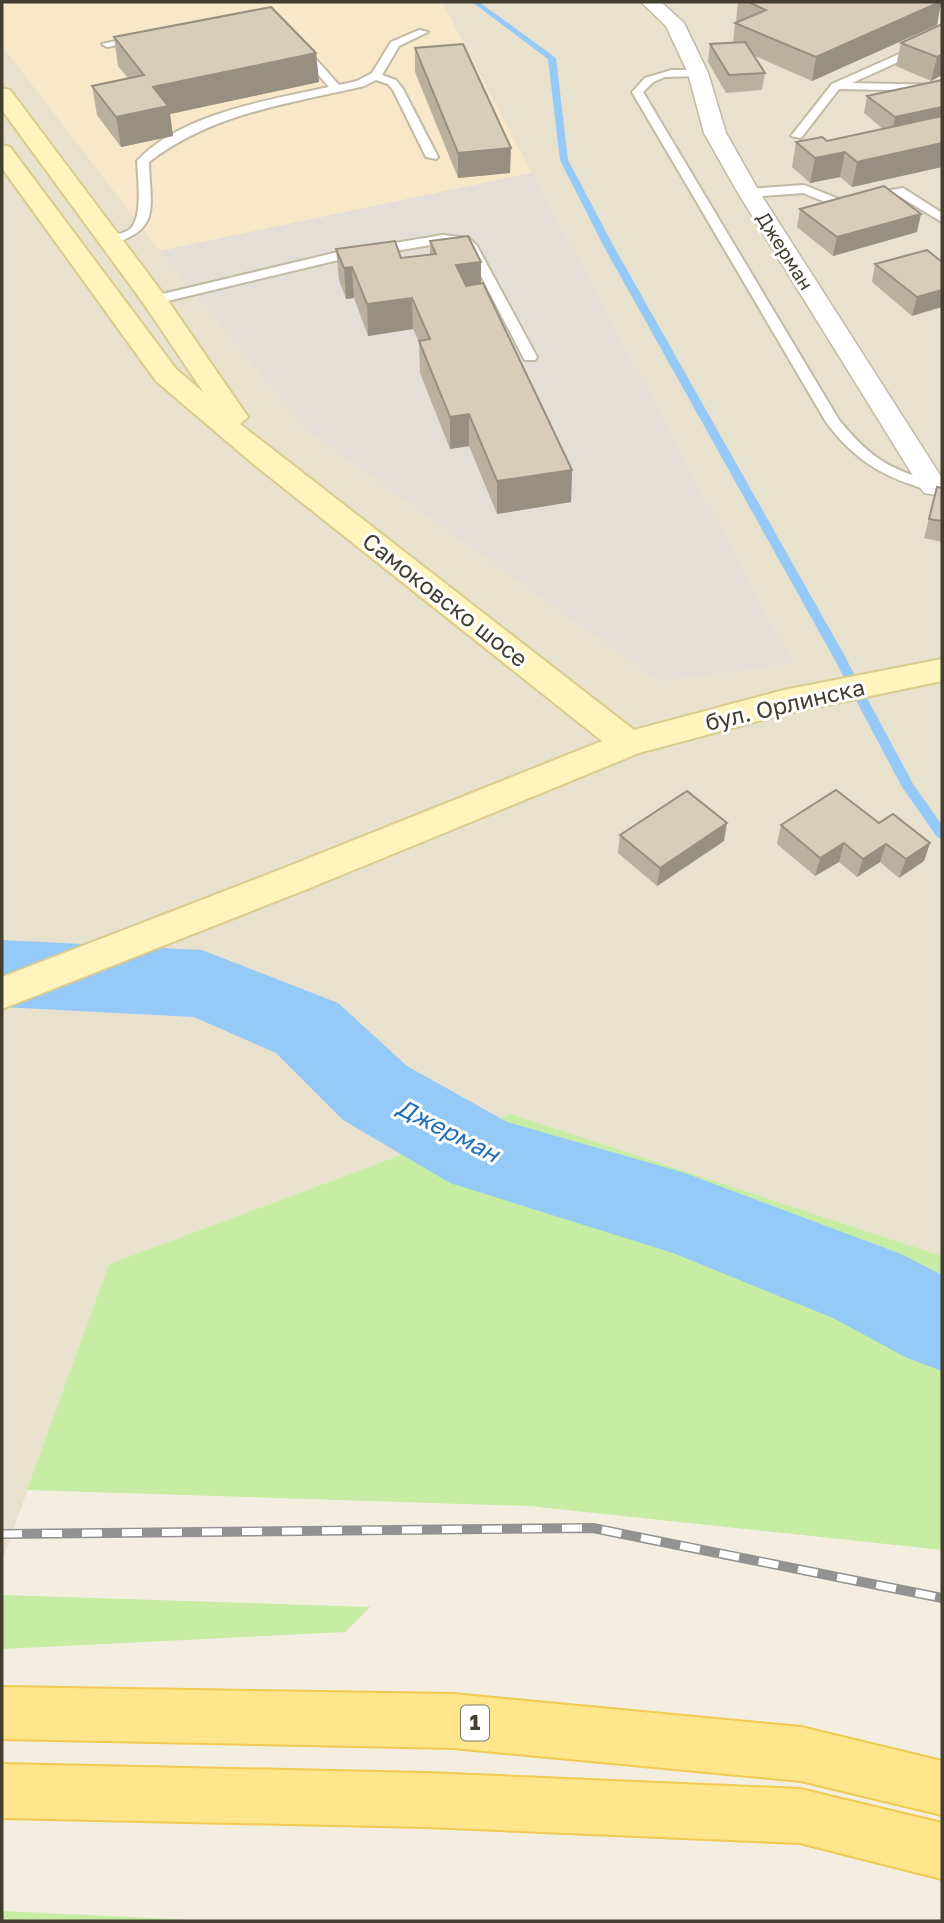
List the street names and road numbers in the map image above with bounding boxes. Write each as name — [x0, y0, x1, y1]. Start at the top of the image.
street label: Джерман — [752, 207, 818, 294]
street label: Самоковско шосе — [358, 526, 534, 672]
street label: бул. Орлинска — [702, 672, 867, 736]
road number: 1 — [461, 1706, 489, 1740]

